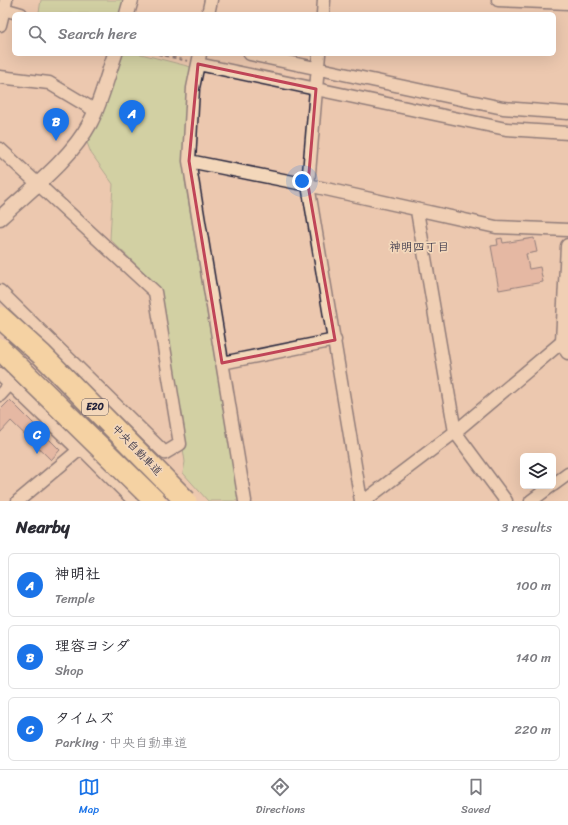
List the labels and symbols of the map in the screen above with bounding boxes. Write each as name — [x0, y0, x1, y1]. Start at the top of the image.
pin: A — [119, 100, 145, 133]
pin: B — [43, 108, 69, 141]
your location — [292, 171, 312, 191]
district label: 神明四丁目 — [389, 236, 449, 258]
road number: E20 — [82, 399, 108, 415]
street label: 中央自動車道 — [107, 420, 167, 480]
pin: C — [24, 421, 50, 454]

